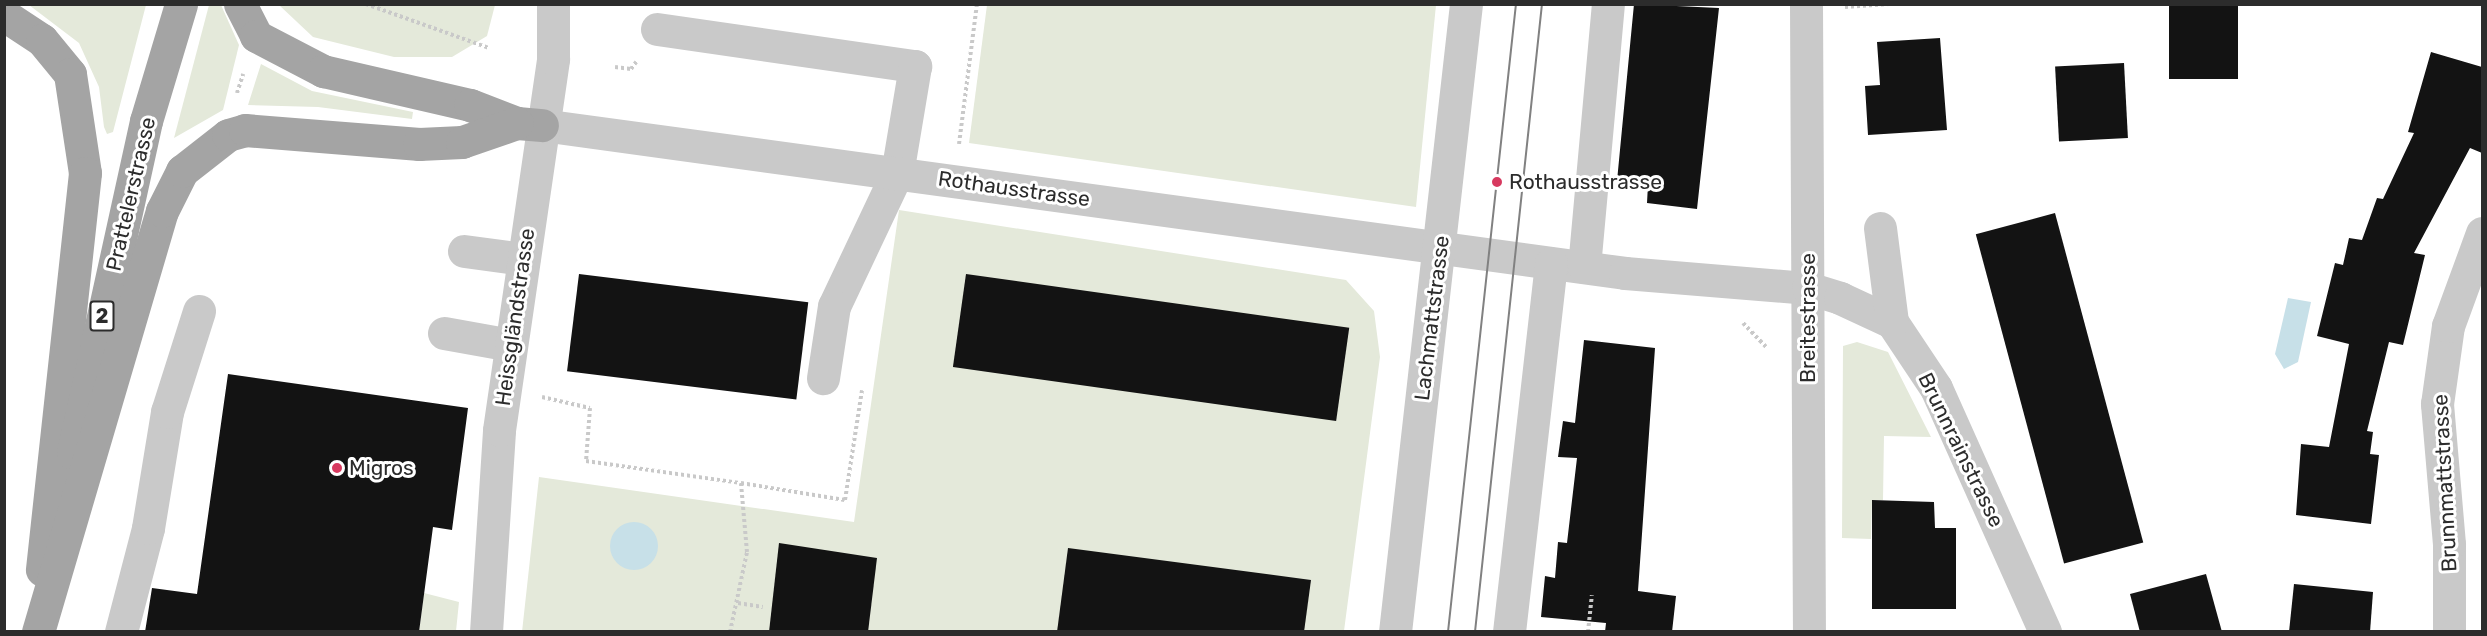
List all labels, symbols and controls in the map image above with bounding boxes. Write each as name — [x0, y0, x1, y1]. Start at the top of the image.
street label: Prattelerstrasse — [101, 115, 161, 273]
street label: Rothausstrasse — [936, 166, 1092, 212]
place label: Rothausstrasse — [1509, 169, 1662, 195]
marker: Rothausstrasse — [1490, 175, 1504, 189]
street label: Heissgländstrasse — [490, 227, 540, 407]
street label: Lachmattstrasse — [1409, 234, 1455, 402]
street label: Breitestrasse — [1795, 253, 1821, 383]
road number: 2 — [88, 299, 116, 333]
street label: Brunnrainstrasse — [1913, 369, 2009, 531]
street label: Brunnmattstrasse — [2428, 393, 2462, 573]
place label: Migros — [349, 455, 414, 481]
marker: Migros — [330, 461, 344, 475]

